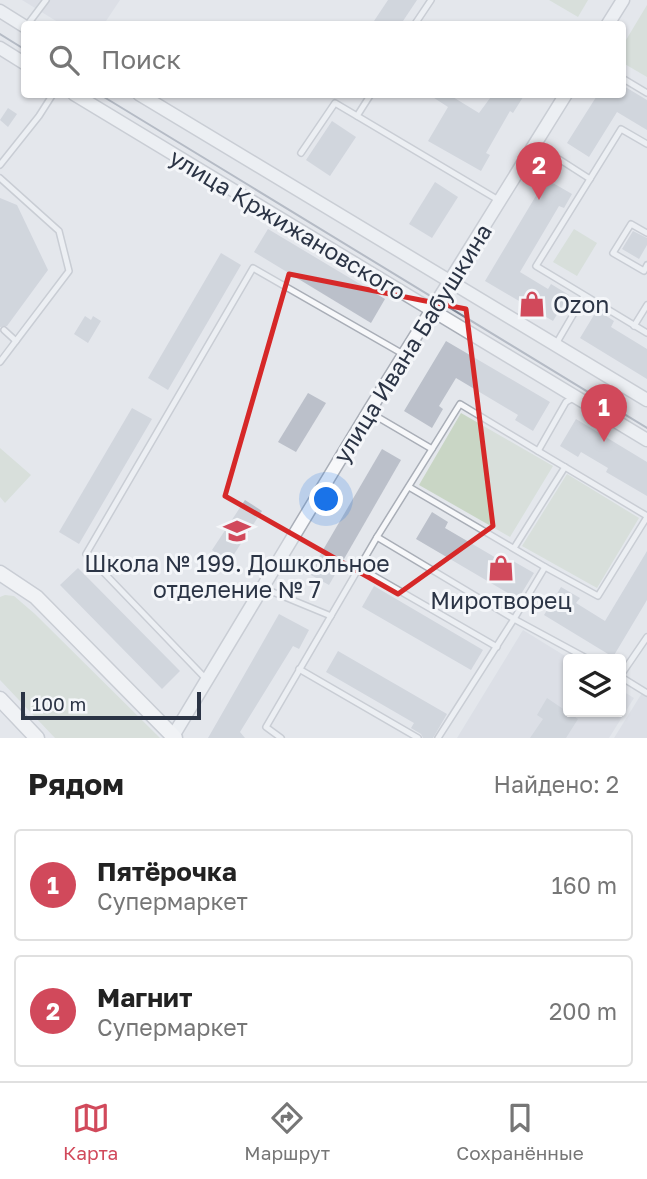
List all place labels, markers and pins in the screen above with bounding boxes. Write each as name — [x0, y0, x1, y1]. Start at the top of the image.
pin: 2 — [516, 142, 562, 200]
shop icon: Ozon — [517, 289, 547, 319]
place label: Ozon — [553, 290, 609, 318]
pin: 1 — [581, 384, 627, 442]
school or university icon: Школа № 199. Дошкольное отделение № 7 — [222, 516, 252, 546]
place label: Школа № 199. Дошкольное отделение № 7 — [84, 549, 390, 603]
shop icon: Миротворец — [486, 553, 516, 583]
place label: Миротворец — [430, 586, 572, 614]

